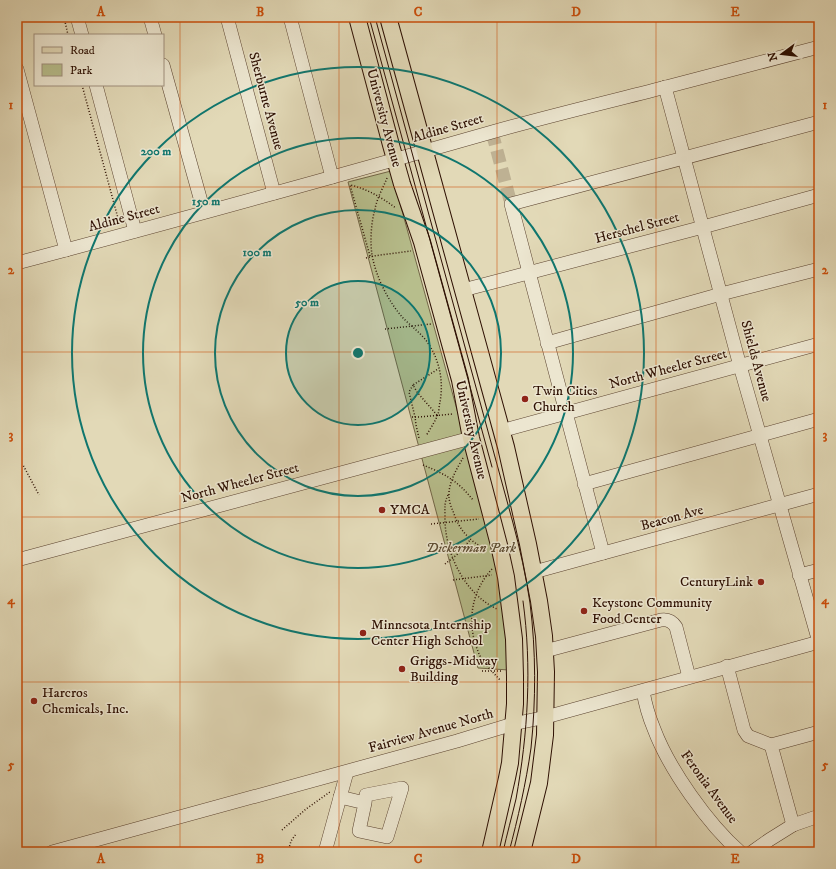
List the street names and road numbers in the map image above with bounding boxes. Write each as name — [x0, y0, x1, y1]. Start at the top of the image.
street label: Sherburne Avenue — [244, 50, 288, 152]
street label: University Avenue — [362, 67, 406, 169]
street label: Aldine Street — [410, 109, 486, 147]
street label: Aldine Street — [86, 200, 162, 236]
street label: Herschel Street — [593, 208, 682, 248]
street label: Shields Avenue — [737, 318, 776, 404]
street label: North Wheeler Street — [607, 344, 729, 393]
street label: University Avenue — [451, 379, 491, 482]
street label: North Wheeler Street — [179, 458, 301, 507]
street label: Beacon Ave — [639, 501, 706, 535]
street label: Fairview Avenue North — [367, 704, 496, 757]
street label: Feronia Avenue — [676, 747, 742, 827]

